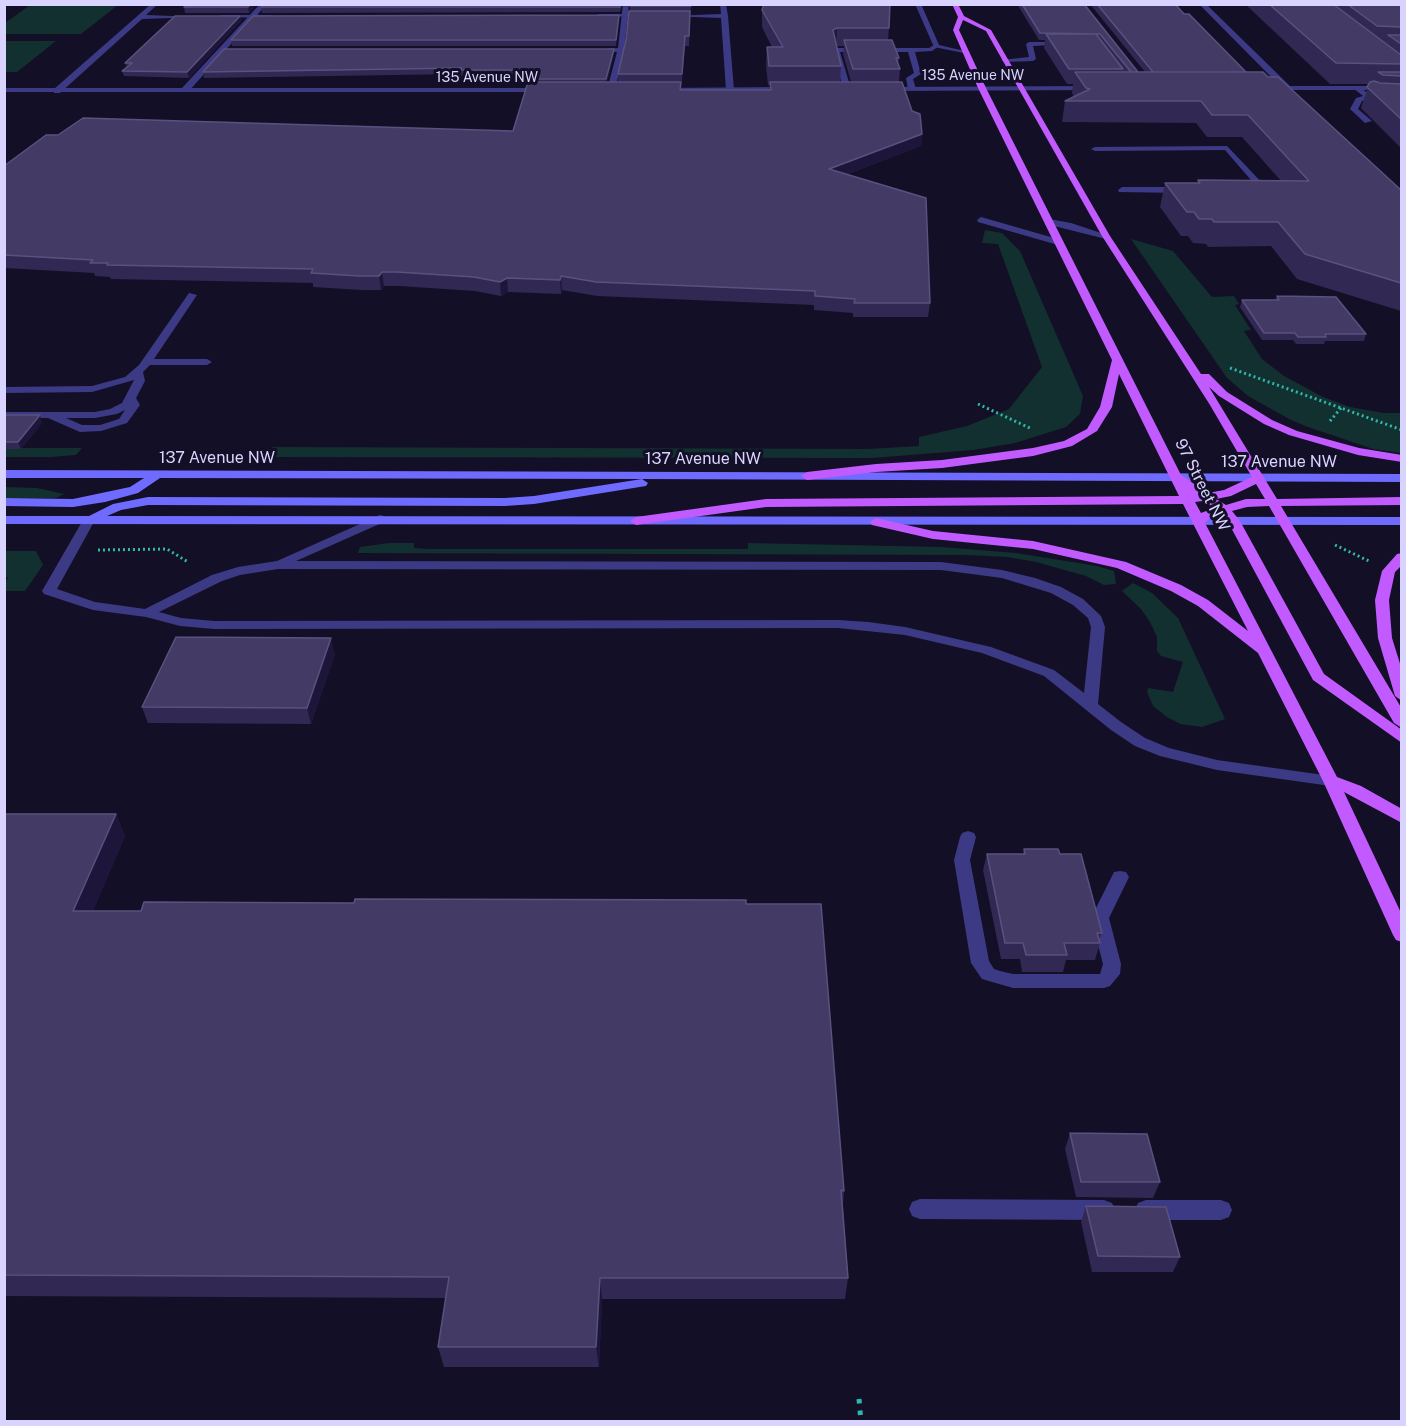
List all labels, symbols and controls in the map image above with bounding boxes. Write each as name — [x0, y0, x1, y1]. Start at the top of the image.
street label: 135 Avenue NW — [922, 68, 1024, 84]
street label: 135 Avenue NW — [436, 70, 538, 86]
street label: 97 Street NW — [1170, 436, 1234, 534]
street label: 137 Avenue NW — [159, 448, 275, 468]
street label: 137 Avenue NW — [645, 449, 761, 469]
street label: 137 Avenue NW — [1221, 452, 1337, 472]

